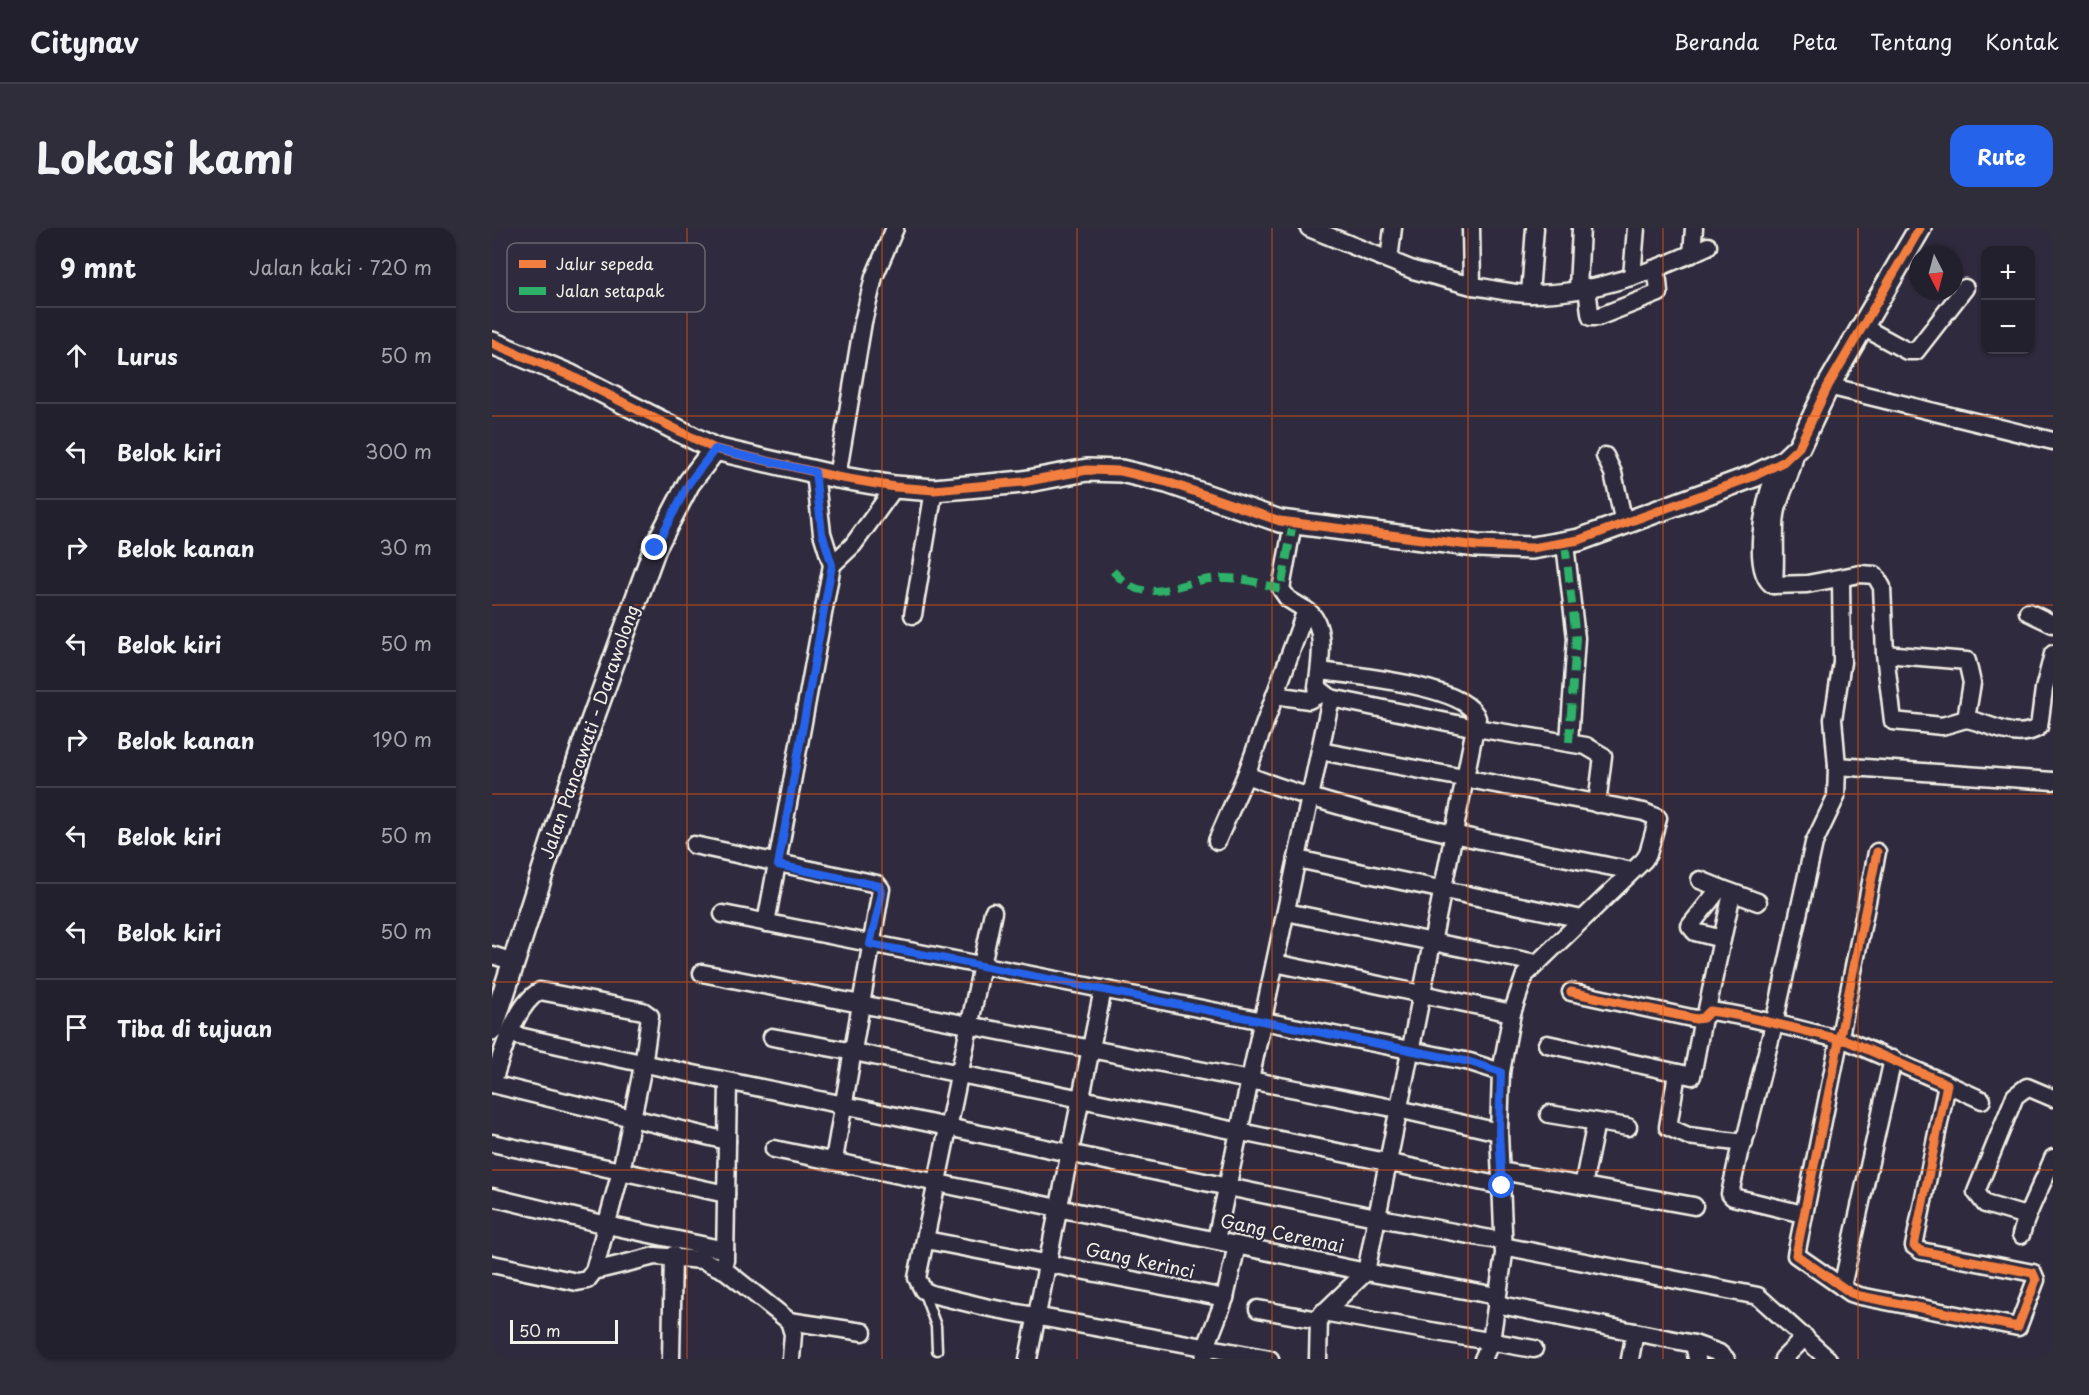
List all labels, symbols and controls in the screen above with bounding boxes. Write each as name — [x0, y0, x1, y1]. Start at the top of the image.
text: Citynav — [30, 20, 139, 63]
text: Beranda — [1674, 25, 1759, 57]
text: Peta — [1792, 25, 1837, 57]
text: Tentang — [1870, 25, 1952, 57]
text: Kontak — [1985, 25, 2059, 57]
text: Lokasi kami — [36, 125, 294, 188]
button: Rute — [1950, 125, 2053, 187]
legend — [507, 243, 705, 312]
north arrow — [1909, 246, 1963, 300]
map controls — [1981, 246, 2035, 354]
button: + — [1981, 246, 2035, 300]
text: 9 mnt — [60, 248, 136, 287]
text: Jalur sepeda — [556, 251, 654, 275]
text: Jalan kaki · 720 m — [249, 252, 432, 282]
text: Jalan setapak — [556, 278, 665, 302]
button: − — [1981, 300, 2035, 354]
icon: ahead — [60, 339, 93, 372]
text: Lurus — [117, 339, 178, 372]
text: 50 m — [380, 340, 432, 370]
icon: left — [60, 435, 93, 468]
text: Belok kiri — [117, 435, 221, 468]
text: 300 m — [365, 436, 432, 466]
icon: right — [60, 531, 93, 564]
text: Belok kanan — [117, 531, 254, 564]
text: 30 m — [379, 532, 432, 562]
route end — [641, 534, 667, 560]
street label: Jalan Pancawati - Darawolong — [532, 600, 645, 863]
icon: left — [60, 627, 93, 660]
text: Belok kiri — [117, 627, 221, 660]
text: 50 m — [380, 628, 432, 658]
icon: right — [60, 723, 93, 756]
text: Belok kanan — [117, 723, 254, 756]
text: 190 m — [373, 724, 432, 754]
icon: left — [60, 819, 93, 852]
text: Belok kiri — [117, 819, 221, 852]
text: 50 m — [380, 820, 432, 850]
icon: left — [60, 915, 93, 948]
text: Belok kiri — [117, 915, 221, 948]
text: 50 m — [380, 916, 432, 946]
icon: arrive — [60, 1011, 93, 1044]
text: Tiba di tujuan — [117, 1011, 272, 1044]
route start — [1488, 1172, 1514, 1198]
street label: Gang Ceremai — [1218, 1206, 1347, 1259]
street label: Gang Kerinci — [1083, 1235, 1197, 1284]
scale bar — [510, 1317, 618, 1344]
text: 50 m — [519, 1318, 560, 1342]

